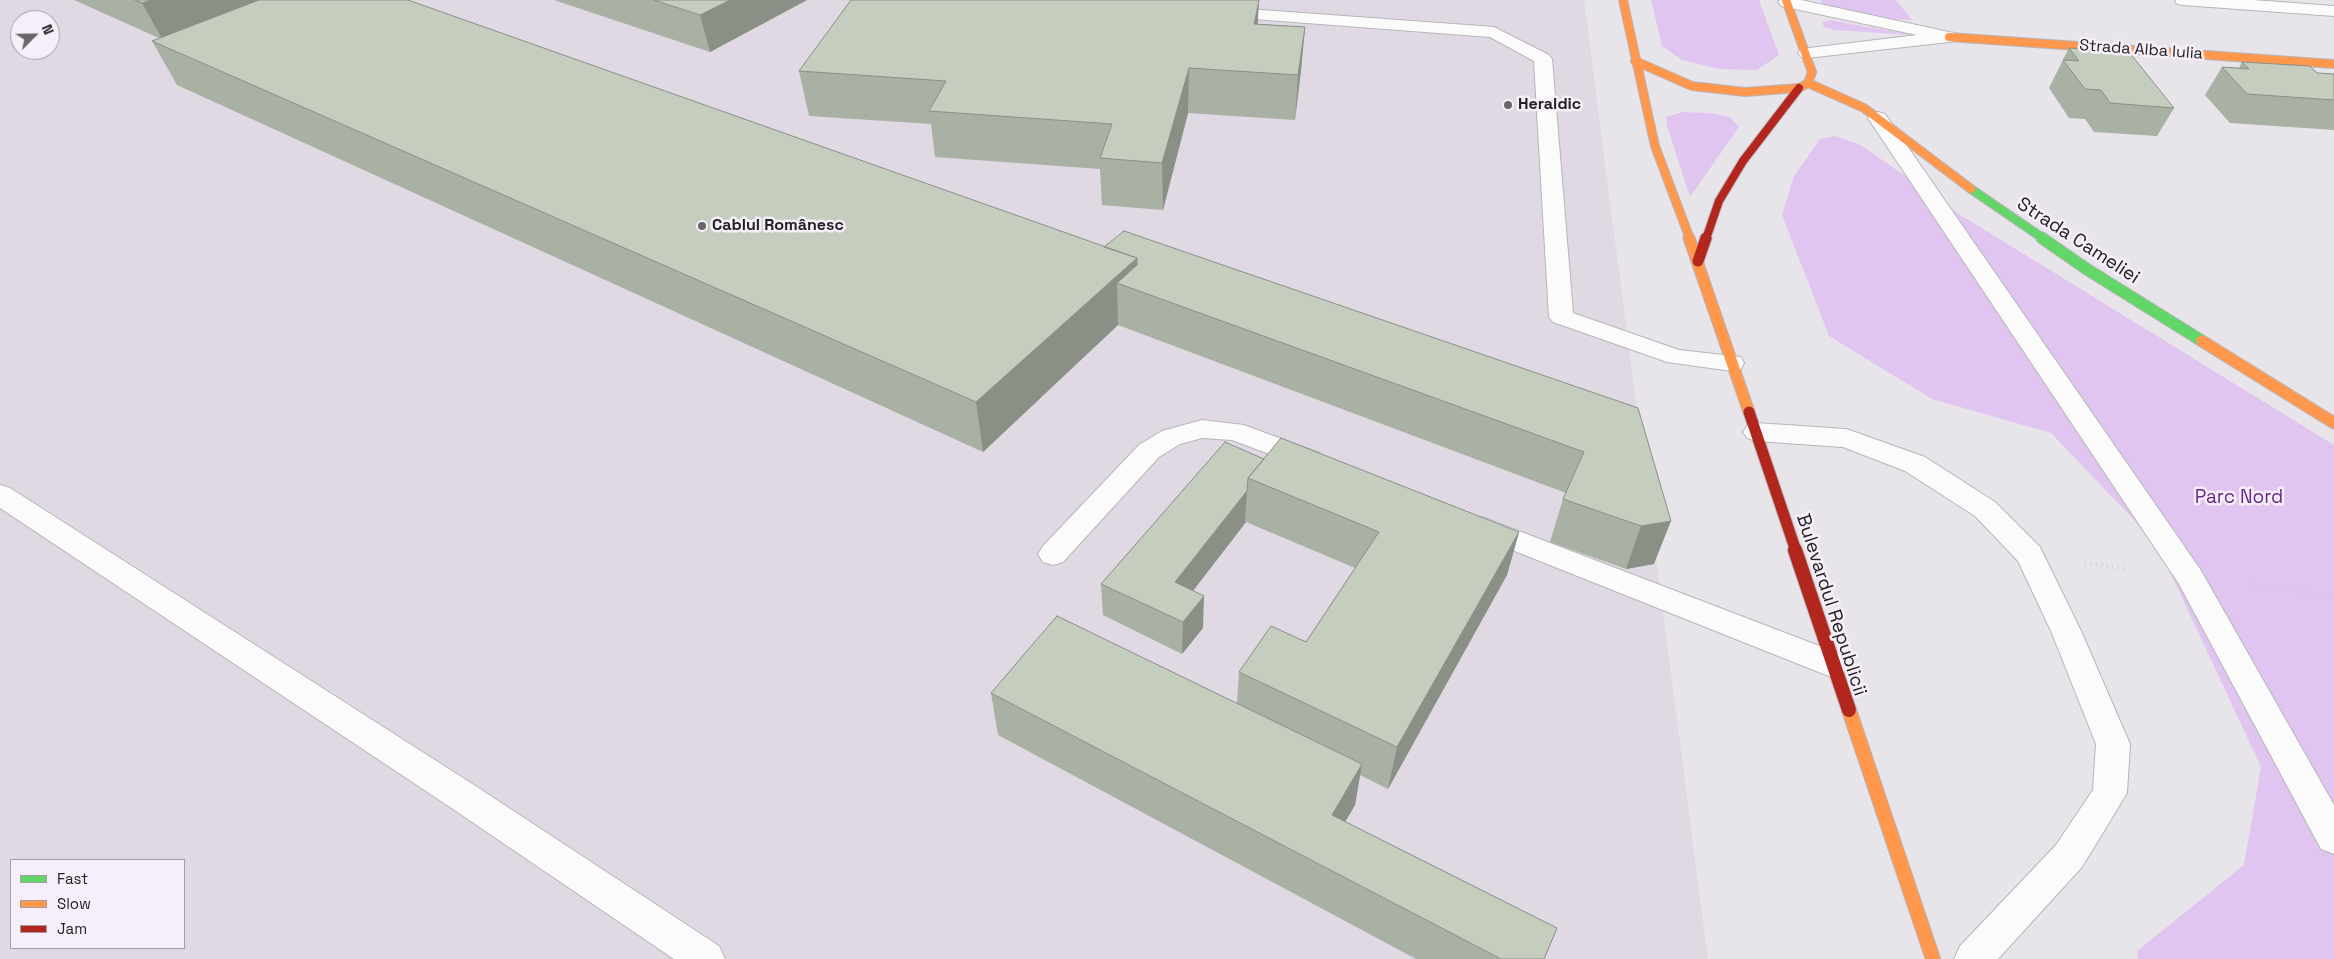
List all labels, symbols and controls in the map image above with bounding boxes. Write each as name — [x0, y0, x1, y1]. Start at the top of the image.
north arrow — [10, 10, 60, 60]
text: N — [38, 22, 58, 37]
street label: Strada Alba Iulia — [2079, 36, 2203, 64]
place label: Heraldic — [1518, 95, 1581, 115]
marker: Heraldic — [1502, 99, 1514, 111]
street label: Strada Cameliei — [2012, 193, 2144, 289]
place label: Cablul Românesc — [712, 216, 844, 236]
marker: Cablul Românesc — [696, 220, 708, 232]
park label: Parc Nord — [2195, 487, 2283, 509]
street label: Bulevardul Republicii — [1791, 511, 1871, 699]
legend — [10, 859, 185, 949]
text: Fast — [57, 869, 88, 888]
text: Slow — [57, 894, 91, 913]
text: Jam — [57, 919, 87, 938]

